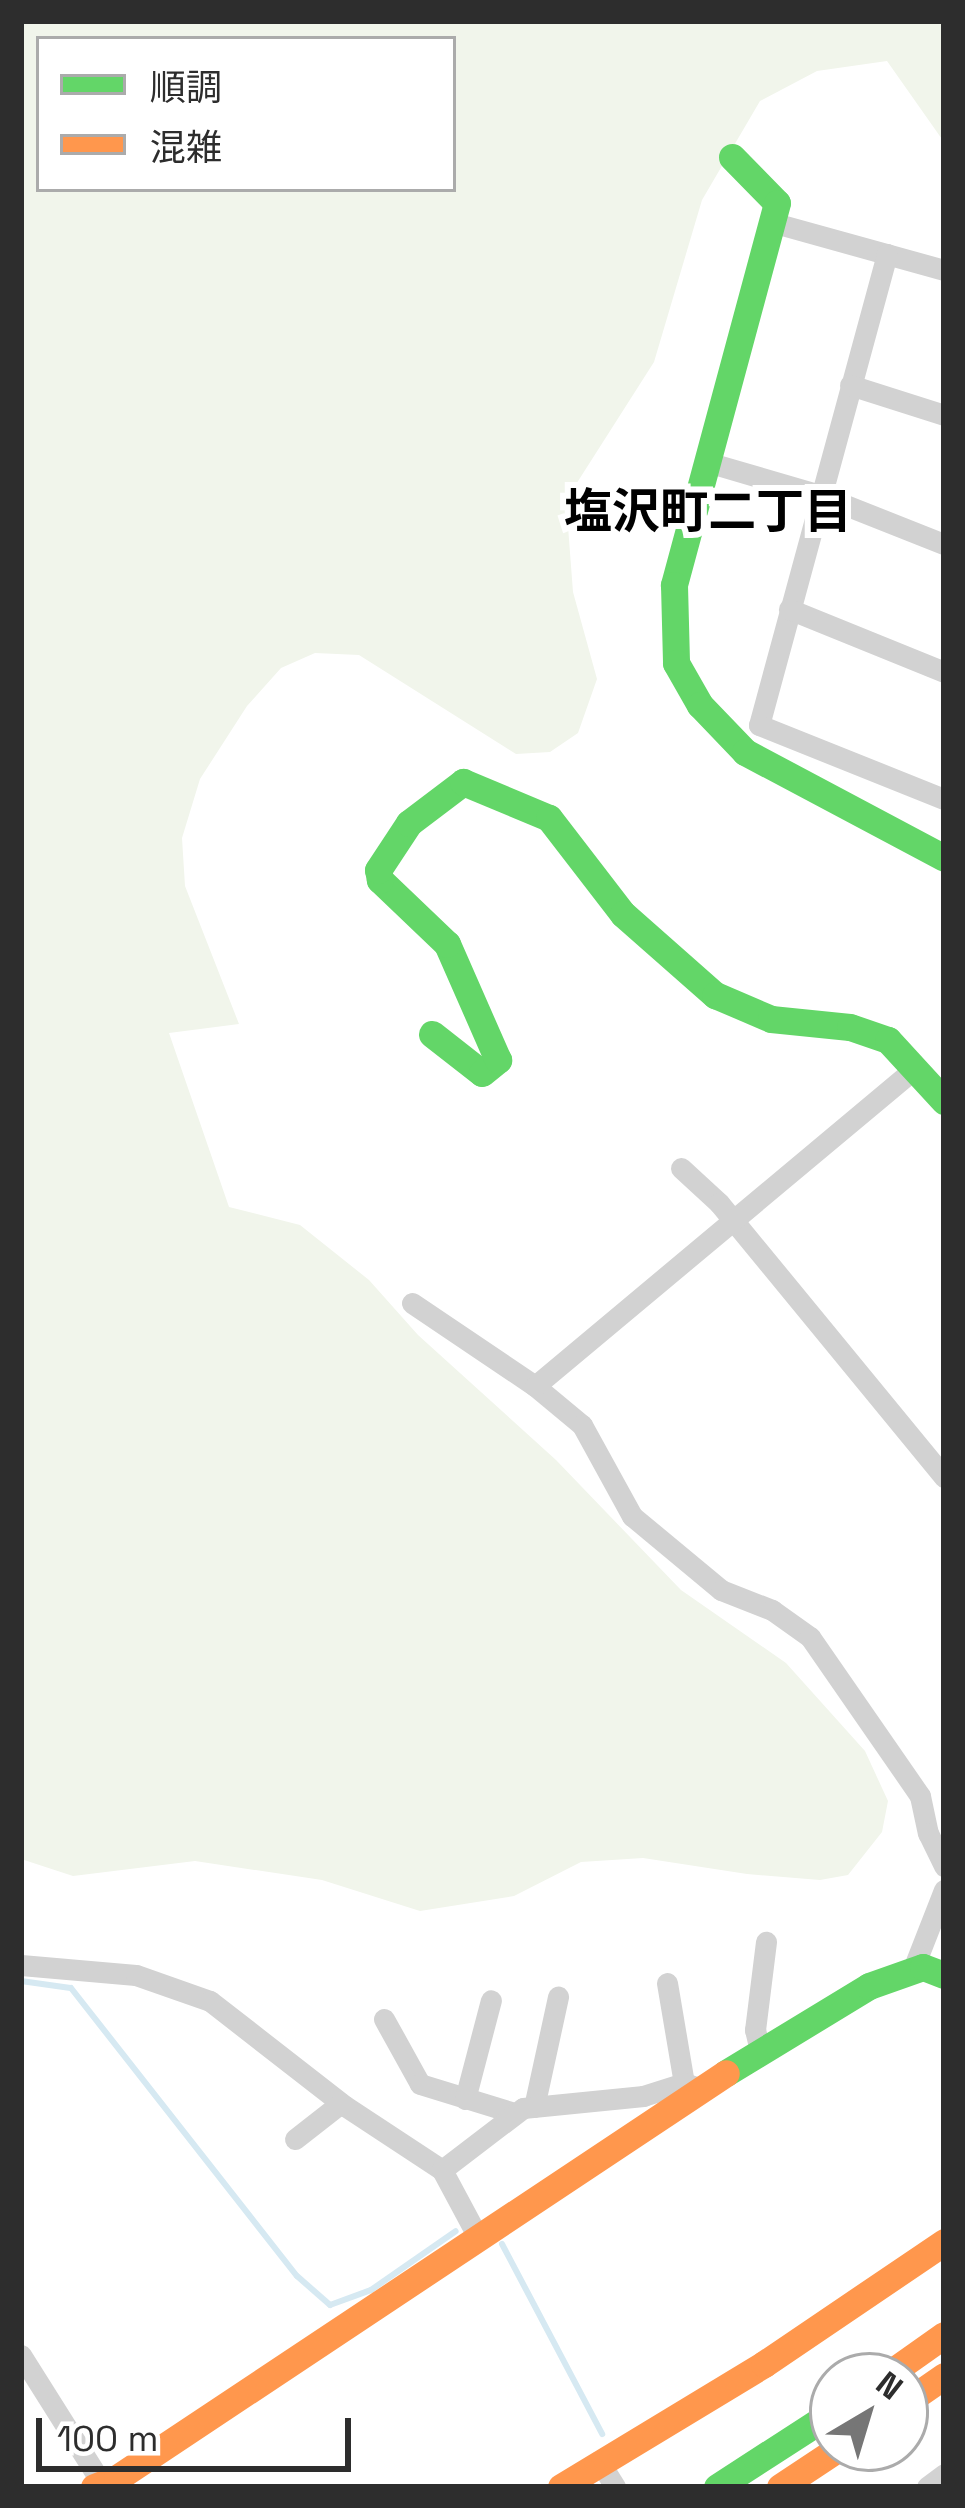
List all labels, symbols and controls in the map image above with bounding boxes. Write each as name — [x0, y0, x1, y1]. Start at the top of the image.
legend — [36, 36, 456, 192]
text: 順調 — [150, 65, 222, 111]
text: 混雑 — [150, 125, 222, 171]
district label: 塩沢町二丁目 — [564, 483, 852, 541]
north arrow — [809, 2352, 929, 2472]
text: N — [868, 2363, 911, 2409]
scale bar — [42, 2394, 357, 2468]
text: 100 m — [57, 2416, 158, 2462]

